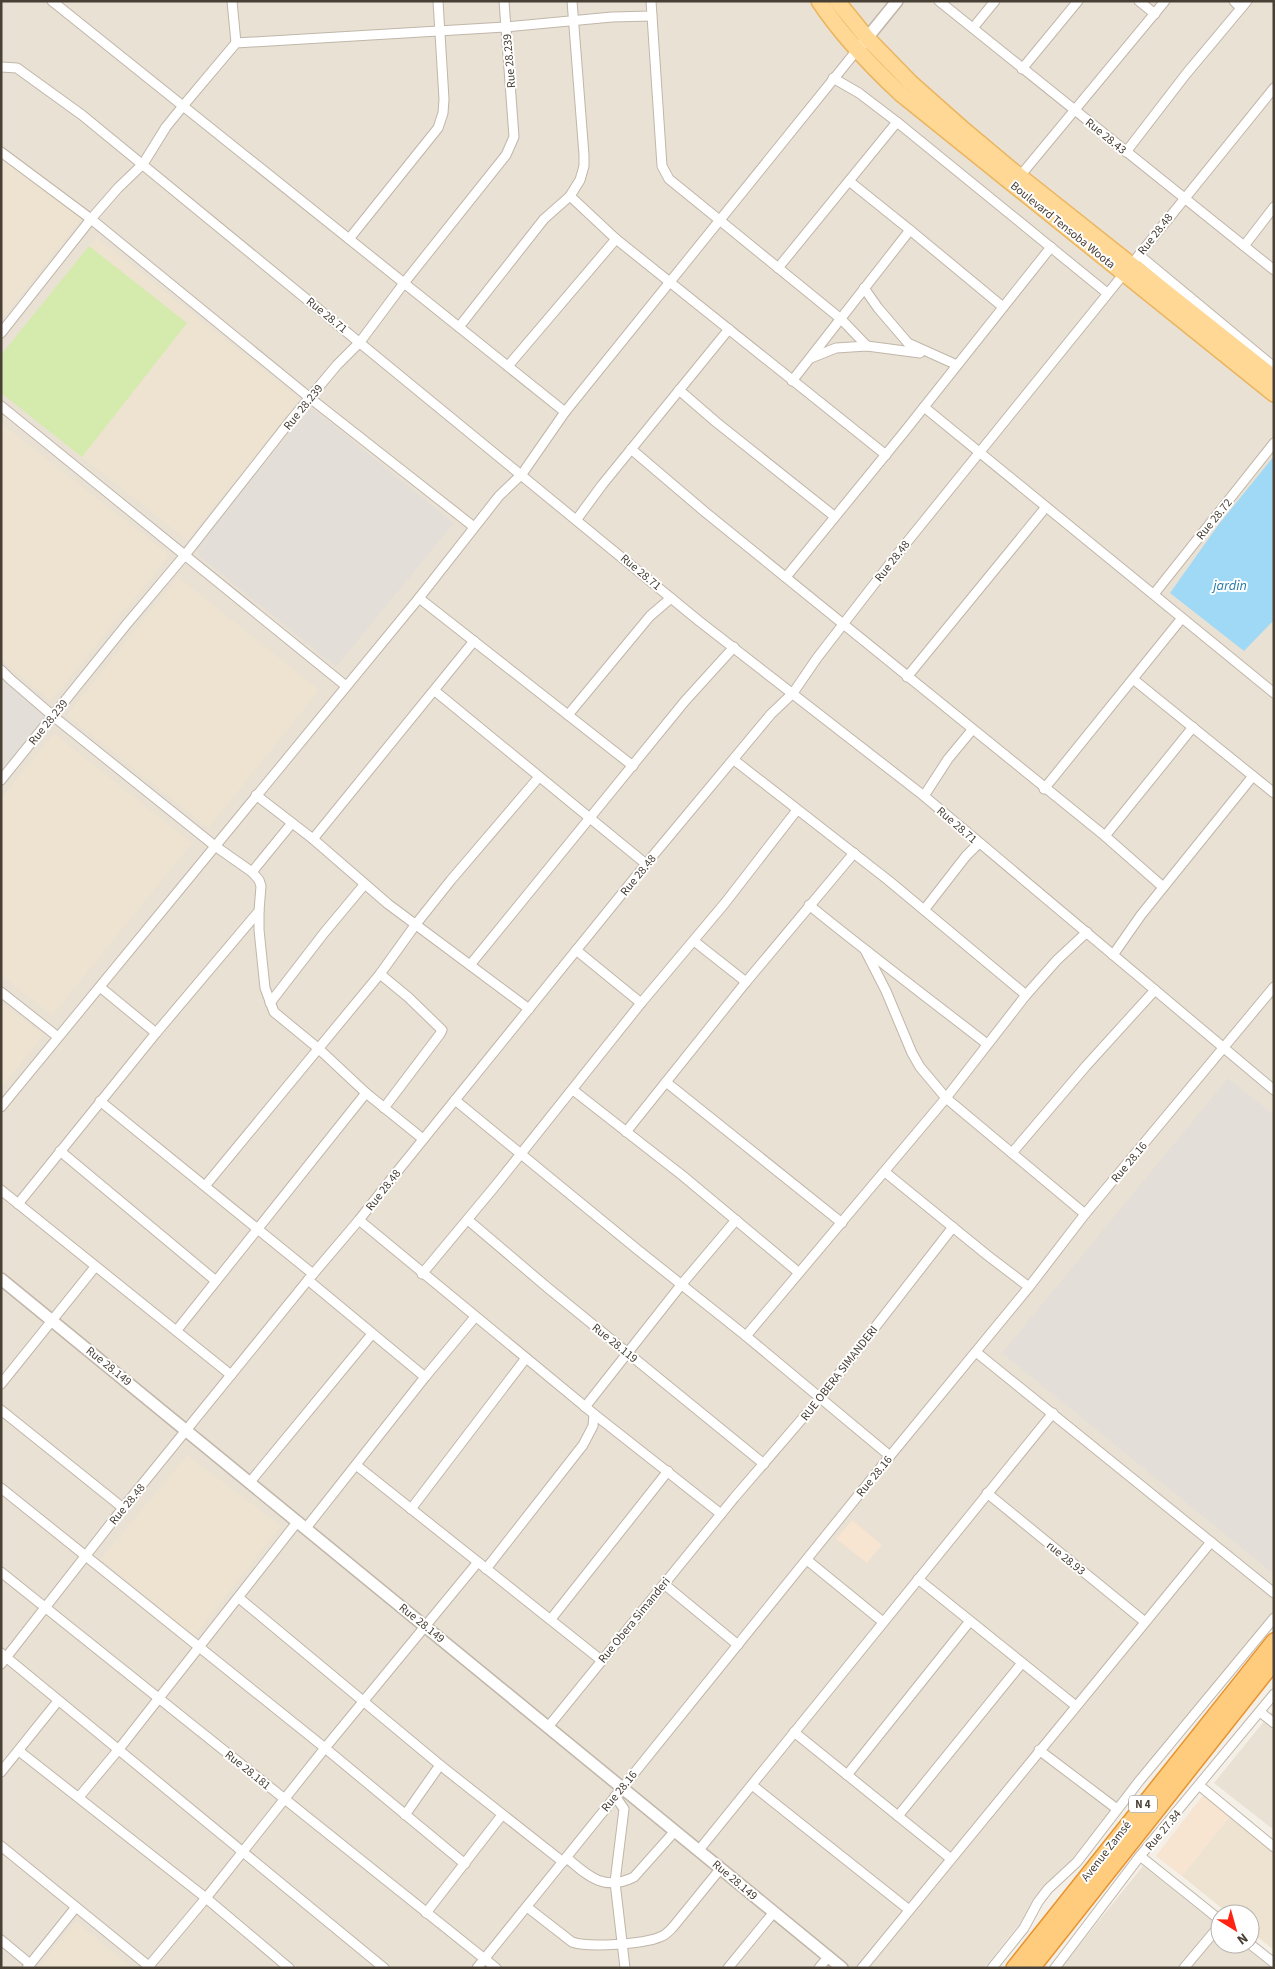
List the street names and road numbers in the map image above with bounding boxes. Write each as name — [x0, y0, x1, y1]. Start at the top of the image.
street label: Rue 28.239 — [499, 33, 520, 89]
street label: Rue 28.43 — [1081, 115, 1130, 158]
street label: Boulevard Tensoba Woota — [1007, 178, 1119, 273]
street label: Rue 28.48 — [1134, 210, 1177, 259]
street label: Rue 28.71 — [302, 294, 351, 337]
street label: Rue 28.239 — [280, 381, 327, 434]
street label: Rue 28.72 — [1193, 495, 1236, 544]
street label: Rue 28.48 — [871, 537, 914, 586]
street label: Rue 28.71 — [617, 550, 665, 595]
street label: Rue 28.239 — [25, 696, 72, 749]
street label: Rue 28.71 — [933, 803, 981, 848]
street label: Rue 28.48 — [617, 851, 660, 900]
street label: Rue 28.16 — [1107, 1138, 1152, 1186]
street label: Rue 28.48 — [362, 1166, 405, 1215]
street label: Rue 28.119 — [588, 1320, 641, 1367]
street label: RUE OBERA SIMANDERI — [797, 1322, 882, 1424]
street label: Rue 28.149 — [82, 1343, 135, 1390]
street label: Rue 28.16 — [853, 1452, 896, 1501]
street label: Rue 28.48 — [106, 1480, 149, 1529]
street label: rue 28.93 — [1043, 1537, 1089, 1579]
street label: Rue Obera Simanderi — [594, 1574, 674, 1667]
street label: Rue 28.149 — [395, 1600, 448, 1647]
street label: Rue 28.181 — [221, 1747, 274, 1794]
street label: Rue 28.16 — [598, 1767, 641, 1816]
road number: N 4 — [1129, 1796, 1157, 1812]
street label: Rue 27.84 — [1141, 1806, 1186, 1854]
street label: Avenue Zamsé — [1077, 1817, 1135, 1885]
street label: Rue 28.149 — [708, 1856, 761, 1904]

